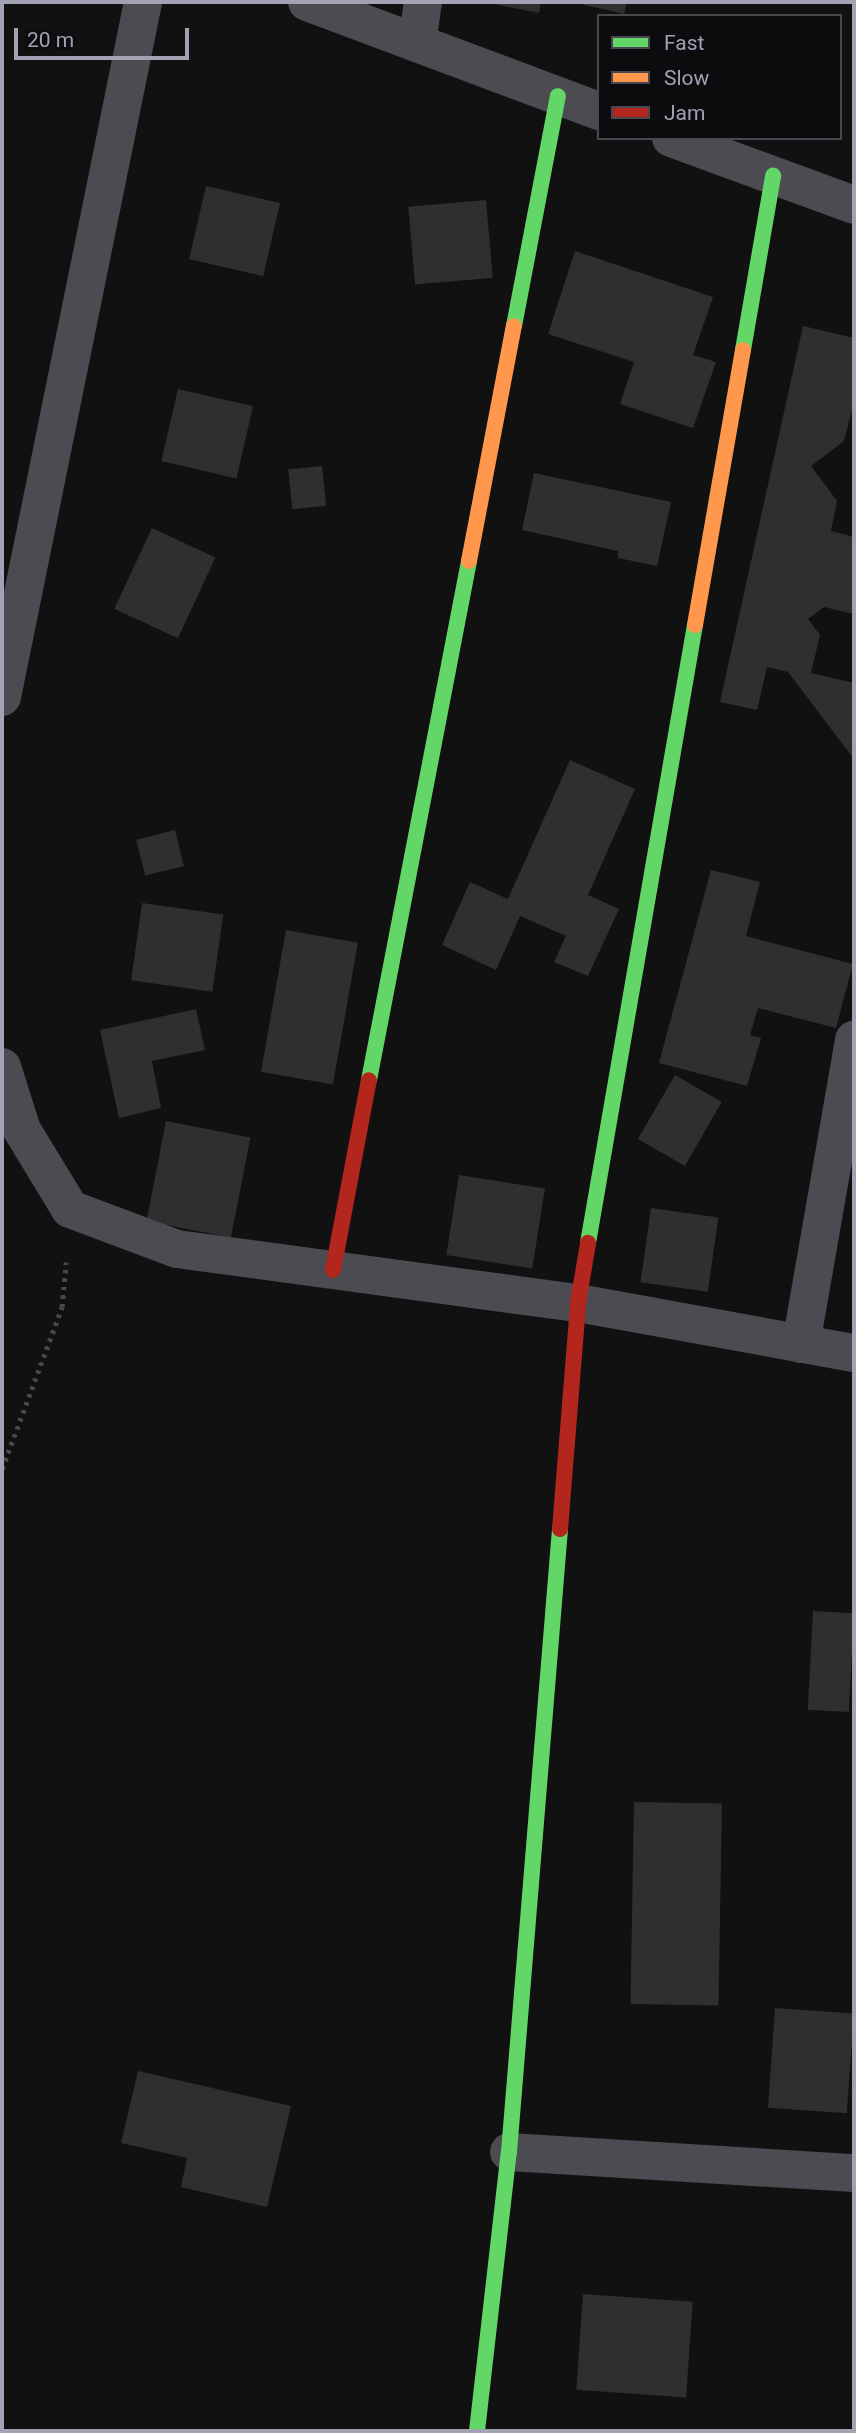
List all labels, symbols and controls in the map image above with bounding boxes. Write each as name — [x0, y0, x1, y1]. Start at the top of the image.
scale bar — [18, 14, 192, 58]
legend — [597, 14, 842, 140]
text: 20 m — [27, 28, 74, 52]
text: Fast — [664, 31, 704, 55]
text: Slow — [664, 66, 709, 90]
text: Jam — [664, 101, 705, 125]

